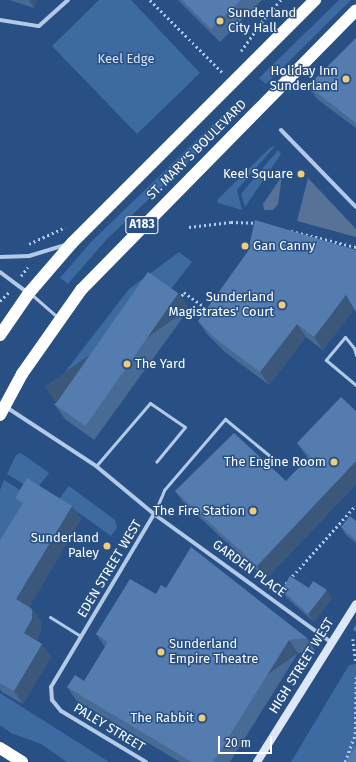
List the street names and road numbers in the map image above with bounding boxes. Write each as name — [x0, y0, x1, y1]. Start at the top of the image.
street label: ST. MARY'S BOULEVARD — [144, 97, 250, 203]
road number: A183 — [125, 215, 159, 235]
street label: EDEN STREET WEST — [75, 517, 145, 621]
street label: GARDEN PLACE — [209, 537, 289, 601]
street label: HIGH STREET WEST — [266, 615, 338, 717]
street label: PALEY STREET — [71, 701, 147, 755]

